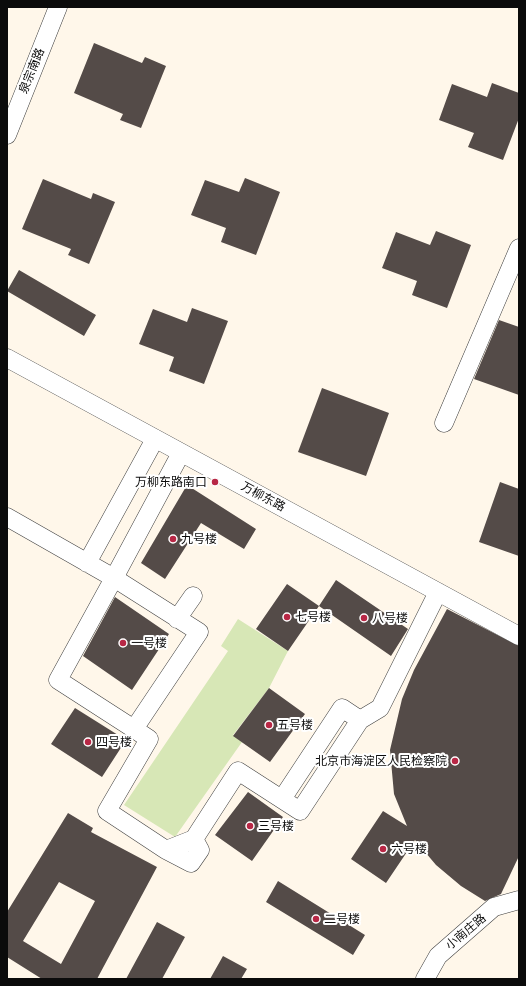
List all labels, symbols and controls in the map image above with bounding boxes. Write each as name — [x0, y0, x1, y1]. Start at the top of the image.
street label: 泉宗南路 — [16, 46, 48, 96]
place label: 万柳东路南口 — [135, 475, 207, 489]
marker: 万柳东路南口 — [210, 477, 220, 487]
street label: 万柳东路 — [238, 479, 288, 515]
place label: 九号楼 — [181, 532, 217, 546]
marker: 九号楼 — [168, 534, 178, 544]
place label: 七号楼 — [295, 610, 331, 624]
place label: 八号楼 — [372, 611, 408, 625]
marker: 七号楼 — [282, 612, 292, 622]
marker: 八号楼 — [359, 613, 369, 623]
place label: 一号楼 — [131, 636, 167, 650]
marker: 一号楼 — [118, 638, 128, 648]
place label: 五号楼 — [277, 718, 313, 732]
marker: 五号楼 — [264, 720, 274, 730]
place label: 四号楼 — [96, 735, 132, 749]
marker: 四号楼 — [83, 737, 93, 747]
place label: 北京市海淀区人民检察院 — [315, 754, 447, 768]
marker: 北京市海淀区人民检察院 — [450, 756, 460, 766]
place label: 三号楼 — [258, 819, 294, 833]
marker: 三号楼 — [245, 821, 255, 831]
place label: 六号楼 — [391, 842, 427, 856]
marker: 六号楼 — [378, 844, 388, 854]
street label: 小南庄路 — [443, 911, 489, 953]
place label: 二号楼 — [324, 912, 360, 926]
marker: 二号楼 — [311, 914, 321, 924]

